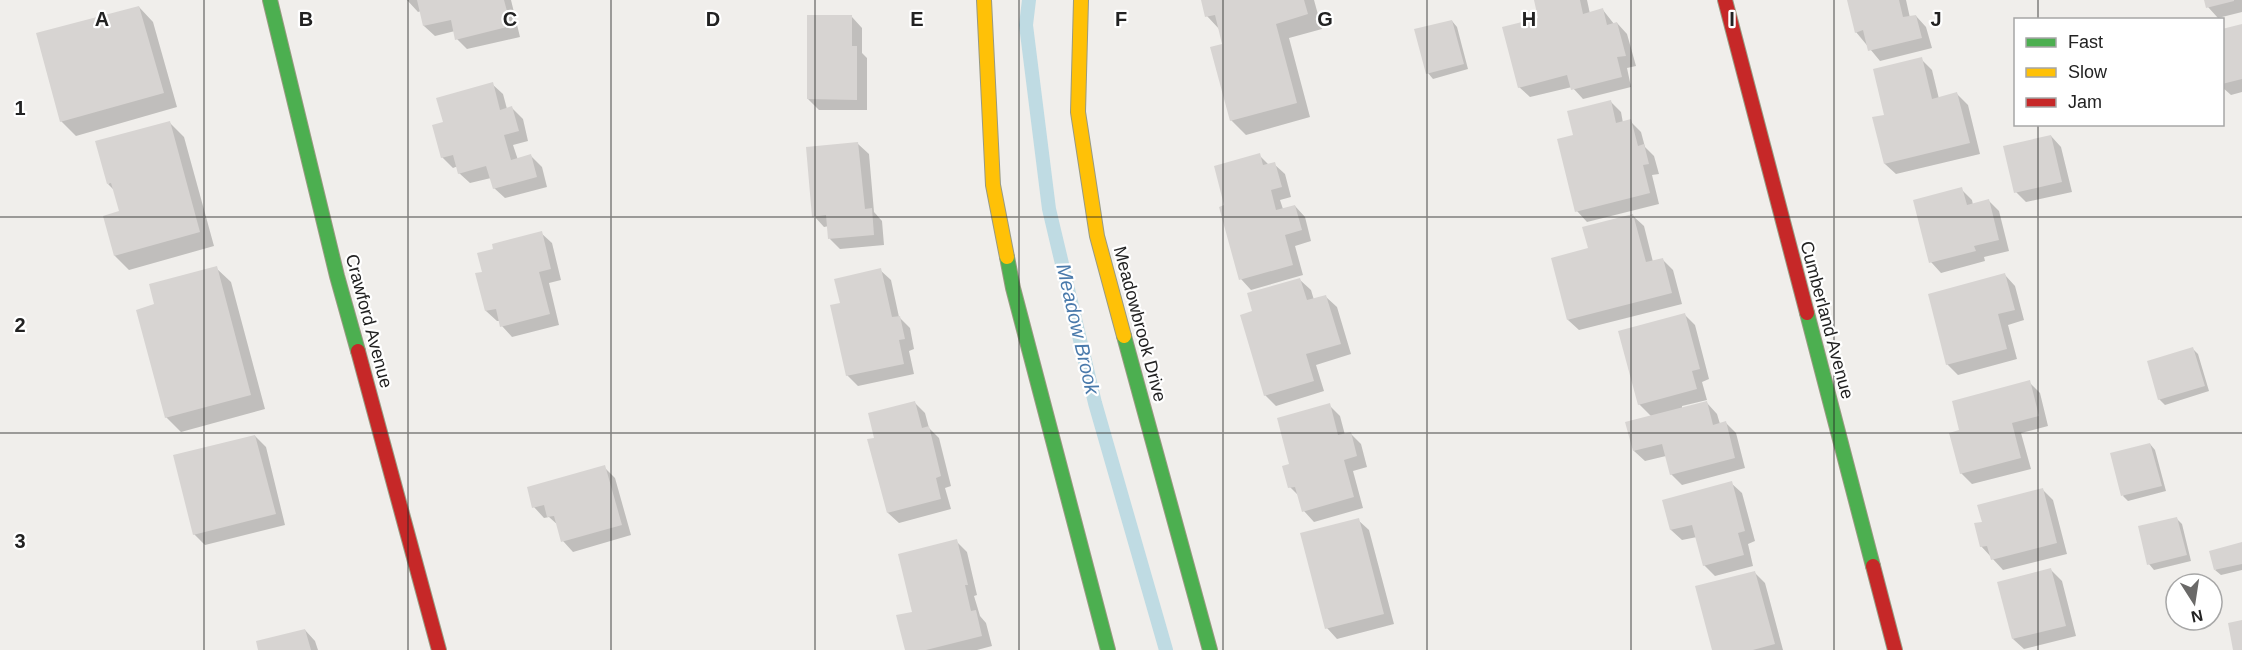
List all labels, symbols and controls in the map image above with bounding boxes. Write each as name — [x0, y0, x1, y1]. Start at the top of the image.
text: A — [95, 8, 109, 30]
text: B — [299, 8, 313, 30]
text: C — [503, 8, 517, 30]
text: D — [706, 8, 720, 30]
text: E — [910, 8, 924, 30]
text: F — [1115, 8, 1127, 30]
text: G — [1317, 8, 1333, 30]
text: H — [1522, 8, 1536, 30]
text: I — [1729, 8, 1735, 30]
text: J — [1930, 8, 1942, 30]
legend — [2014, 18, 2224, 126]
text: Fast — [2068, 32, 2103, 52]
text: Slow — [2068, 62, 2108, 82]
text: Jam — [2068, 92, 2102, 112]
text: 1 — [14, 97, 26, 119]
street label: Cumberland Avenue — [1796, 239, 1858, 401]
street label: Meadowbrook Drive — [1110, 244, 1170, 404]
street label: Crawford Avenue — [342, 252, 396, 390]
water label: Meadow Brook — [1052, 262, 1104, 397]
text: 2 — [14, 314, 26, 336]
text: 3 — [14, 530, 26, 552]
north arrow — [2164, 572, 2224, 632]
text: N — [2190, 607, 2204, 626]

